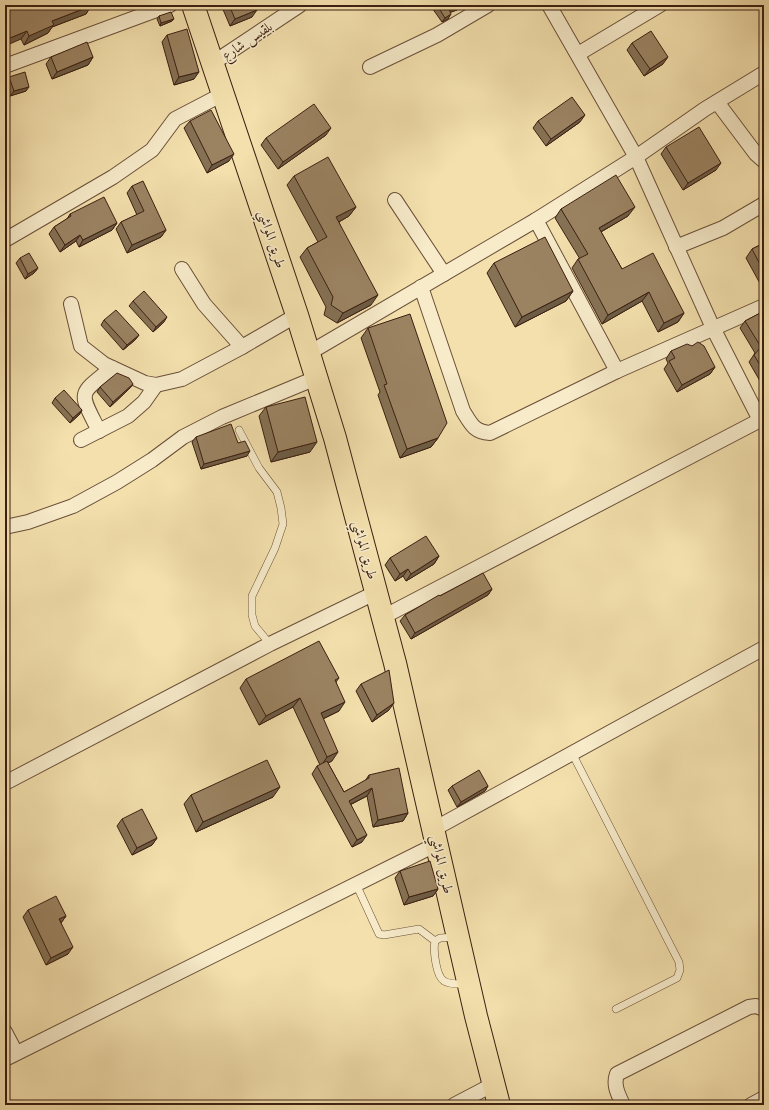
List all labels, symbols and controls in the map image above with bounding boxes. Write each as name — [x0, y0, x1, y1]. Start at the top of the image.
street label: بلقيس شارع — [218, 17, 277, 67]
street label: طريق المواشي — [250, 207, 290, 272]
street label: طريق المواشي — [344, 518, 382, 583]
street label: طريق المواشي — [422, 832, 458, 896]

